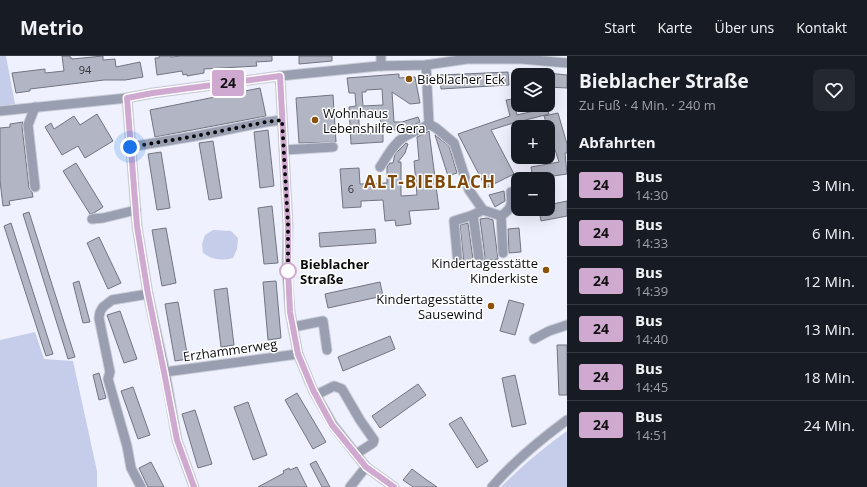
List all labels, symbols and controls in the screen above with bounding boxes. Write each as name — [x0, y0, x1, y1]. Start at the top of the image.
text: Metrio — [20, 15, 84, 41]
text: Start — [604, 18, 636, 37]
text: Karte — [658, 18, 692, 37]
text: Über uns — [714, 18, 774, 37]
text: Kontakt — [796, 18, 847, 37]
house number: 94 — [79, 62, 92, 77]
map controls — [511, 68, 555, 216]
button: layers — [511, 68, 555, 112]
text: Bieblacher Straße — [579, 68, 749, 94]
button: heart — [813, 69, 855, 111]
line badge: 24 — [210, 70, 246, 96]
place label: Bieblacher Eck — [417, 70, 505, 88]
text: 24 — [220, 73, 236, 92]
marker: Bieblacher Eck — [404, 74, 414, 84]
text: Zu Fuß · 4 Min. · 240 m — [579, 96, 716, 114]
place label: Wohnhaus Lebenshilfe Gera — [323, 104, 425, 137]
marker: Wohnhaus Lebenshilfe Gera — [310, 115, 320, 125]
button: + — [511, 120, 555, 164]
text: Abfahrten — [579, 132, 656, 152]
your location — [120, 137, 140, 157]
text: Bus — [635, 166, 662, 186]
district label: ALT-BIEBLACH — [364, 170, 496, 193]
button: − — [511, 172, 555, 216]
text: 24 — [593, 175, 609, 194]
text: 3 Min. — [812, 175, 855, 195]
house number: 6 — [348, 181, 354, 196]
text: 14:30 — [635, 186, 668, 204]
text: Bus — [635, 214, 662, 234]
text: 24 — [593, 223, 609, 242]
text: 6 Min. — [812, 223, 855, 243]
text: 14:33 — [635, 234, 668, 252]
place label: Kindertagesstätte Kinderkiste — [431, 254, 538, 287]
place label: Bieblacher Straße — [300, 255, 369, 288]
marker: Bieblacher Straße — [279, 262, 297, 280]
text: Bus — [635, 262, 662, 282]
marker: Kindertagesstätte Kinderkiste — [541, 265, 551, 275]
text: 24 — [593, 271, 609, 290]
text: 12 Min. — [804, 271, 855, 291]
text: 14:39 — [635, 282, 668, 300]
place label: Kindertagesstätte Sausewind — [376, 290, 483, 323]
marker: Kindertagesstätte Sausewind — [486, 301, 496, 311]
text: Bus — [635, 310, 662, 330]
text: 24 — [593, 319, 609, 338]
text: 13 Min. — [804, 319, 855, 339]
text: 14:40 — [635, 330, 668, 348]
street label: Erzhammerweg — [182, 334, 278, 366]
text: Bus — [635, 358, 662, 378]
text: 24 — [593, 367, 609, 386]
text: 18 Min. — [804, 367, 855, 387]
text: 14:45 — [635, 378, 668, 396]
text: Bus — [635, 406, 662, 426]
text: 24 — [593, 415, 609, 434]
text: 24 Min. — [804, 415, 855, 435]
text: 14:51 — [635, 426, 668, 444]

